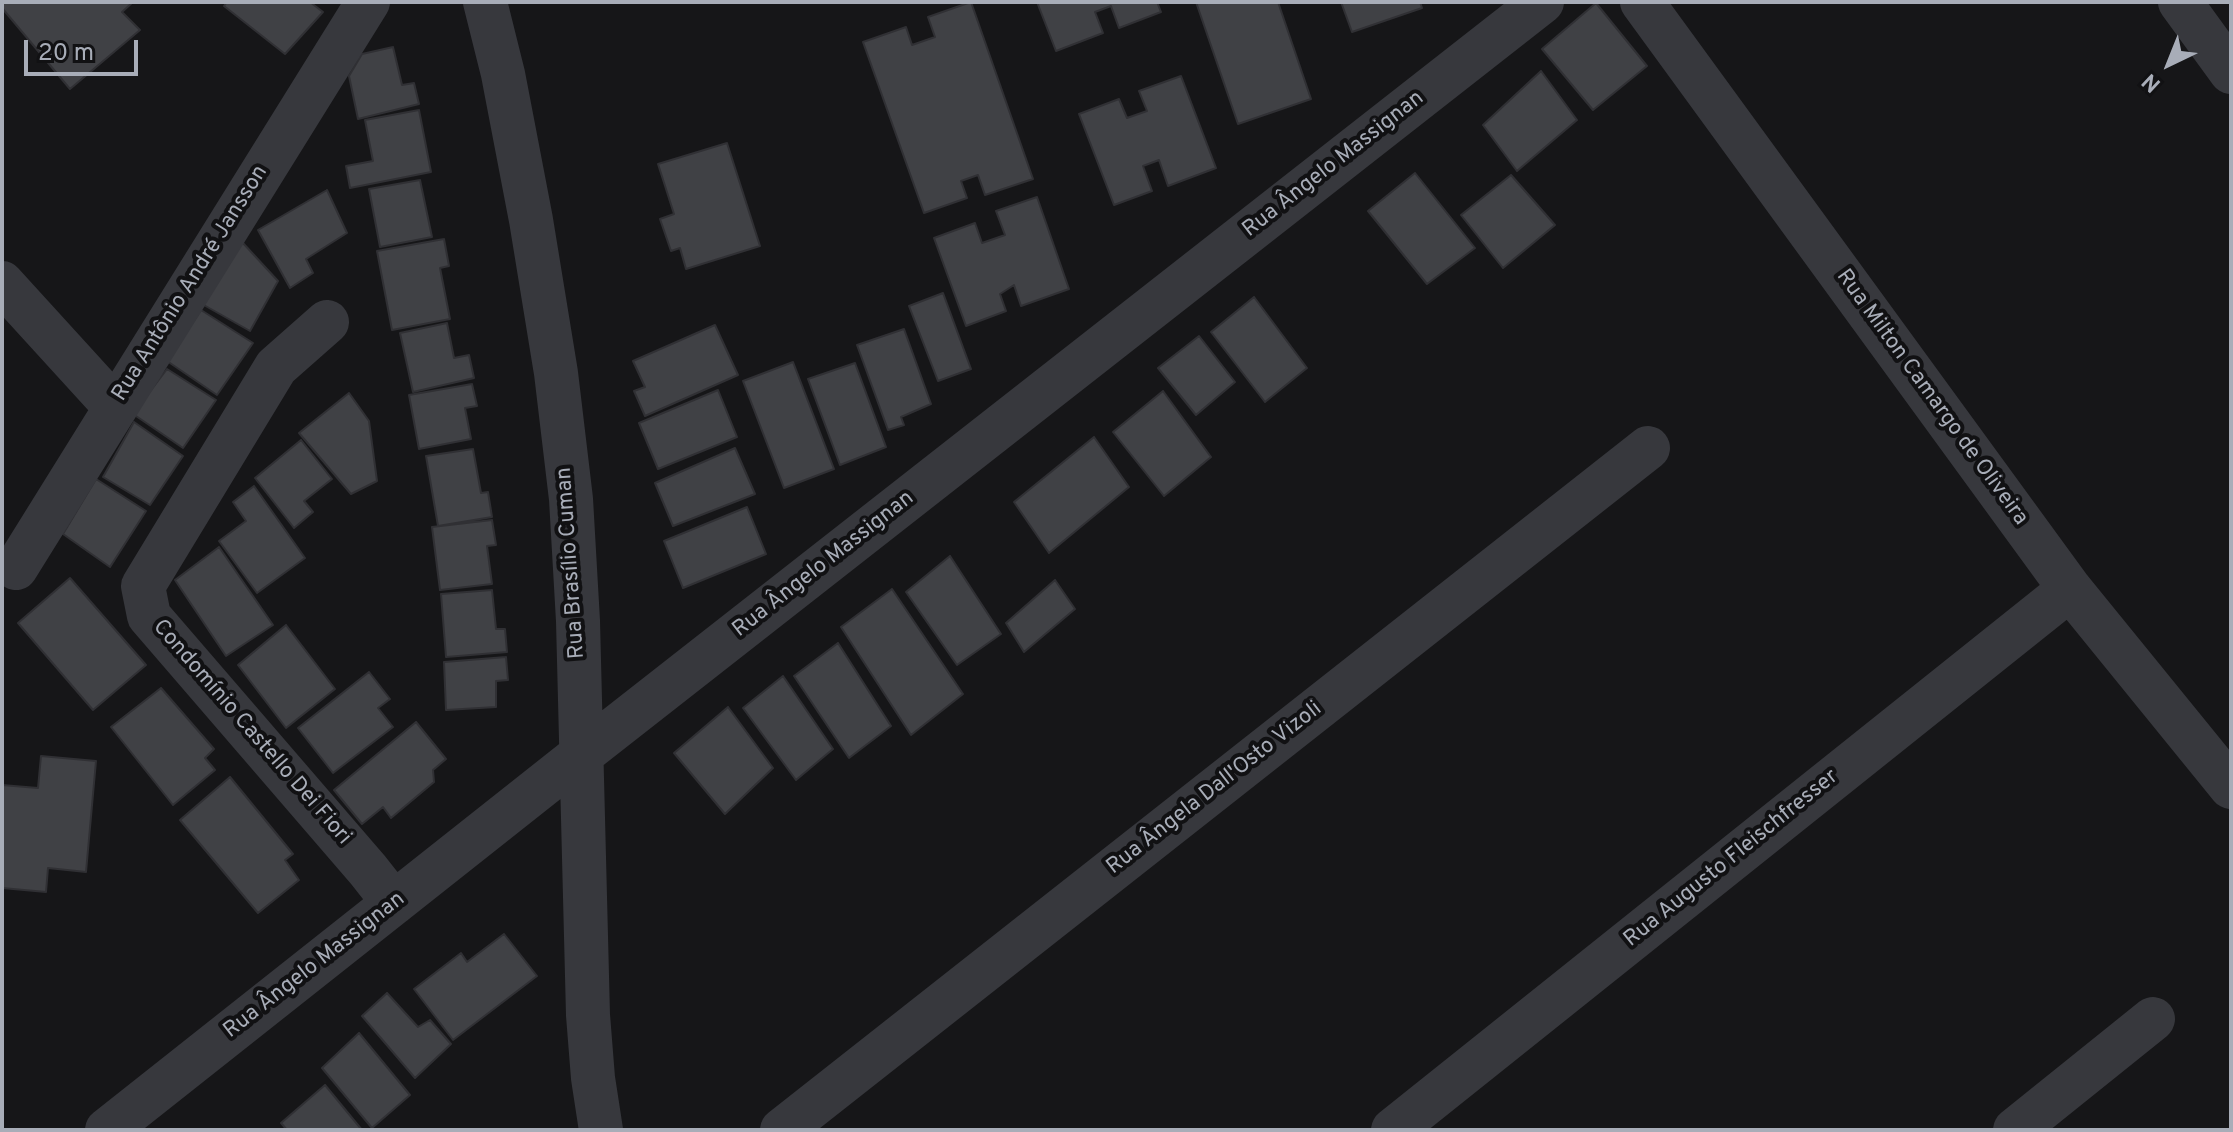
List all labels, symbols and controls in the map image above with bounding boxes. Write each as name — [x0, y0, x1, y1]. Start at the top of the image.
scale bar — [28, 24, 142, 74]
north arrow — [2129, 24, 2209, 104]
text: 20 m — [38, 39, 94, 69]
text: N — [2137, 67, 2167, 97]
street label: Rua Ângelo Massignan — [1238, 86, 1430, 244]
street label: Rua Antônio André Jansson — [108, 161, 274, 407]
street label: Rua Milton Camargo de Oliveira — [1829, 265, 2033, 531]
street label: Rua Brasílio Cuman — [552, 466, 592, 660]
street label: Rua Ângelo Massignan — [728, 486, 920, 644]
street label: Condomínio Castello Dei Fiori — [146, 615, 356, 851]
street label: Rua Ângela Dall'Osto Vizoli — [1102, 697, 1328, 881]
street label: Rua Augusto Fleischfresser — [1620, 764, 1844, 954]
street label: Rua Ângelo Massignan — [219, 887, 411, 1045]

